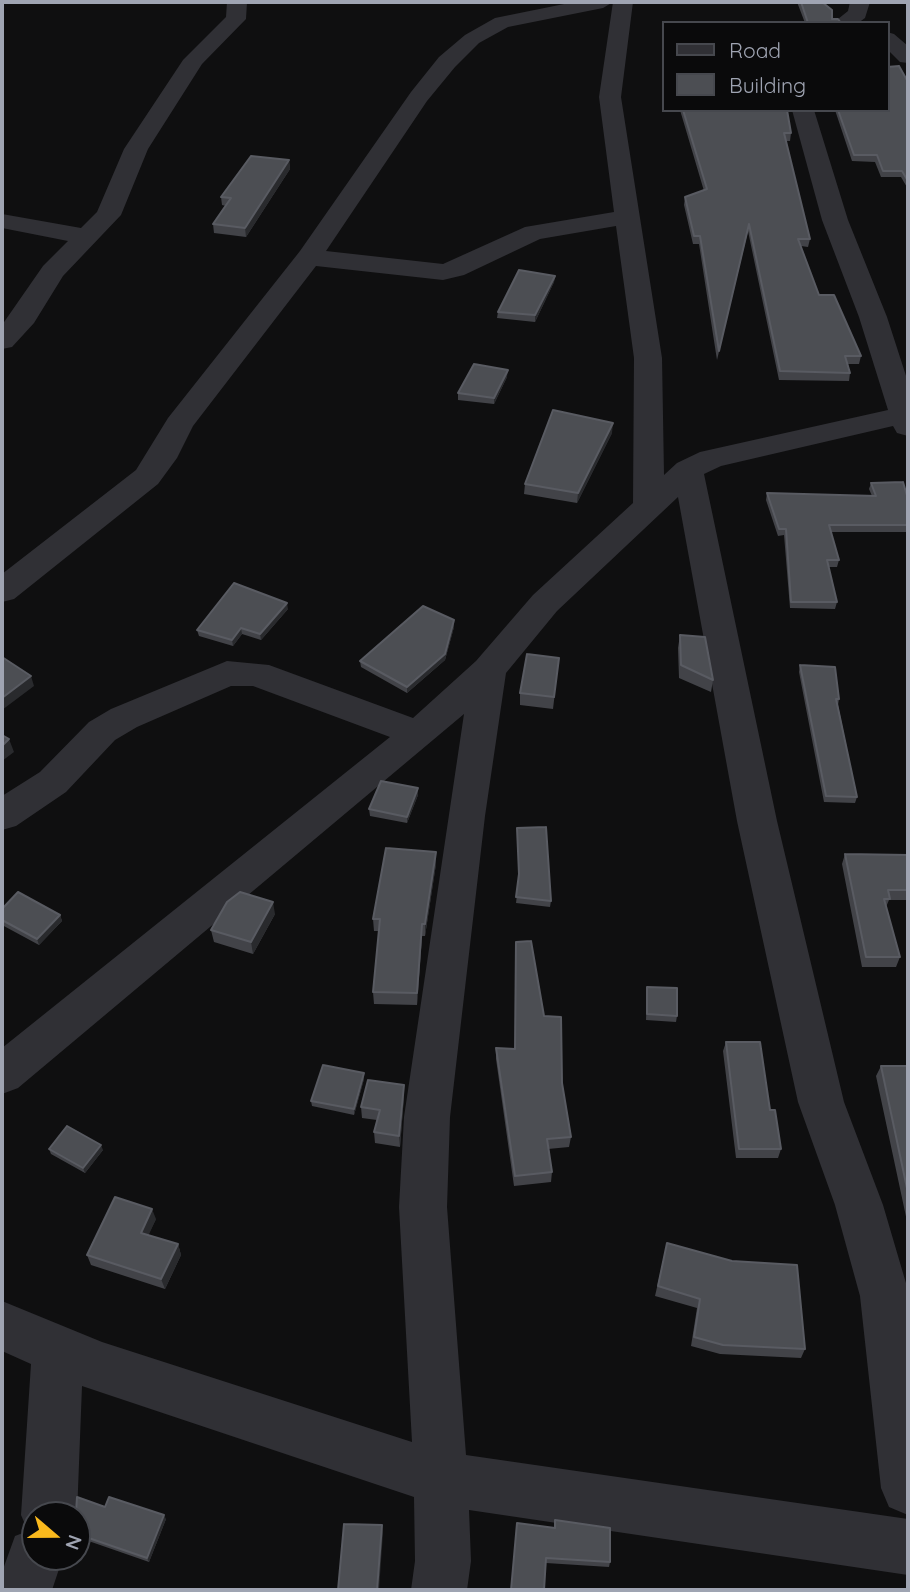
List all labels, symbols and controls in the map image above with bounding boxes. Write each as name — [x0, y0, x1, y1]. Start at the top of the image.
legend — [662, 21, 889, 112]
text: Road — [729, 37, 781, 63]
text: Building — [729, 72, 806, 98]
north arrow — [21, 1501, 91, 1571]
text: N — [60, 1532, 88, 1553]

